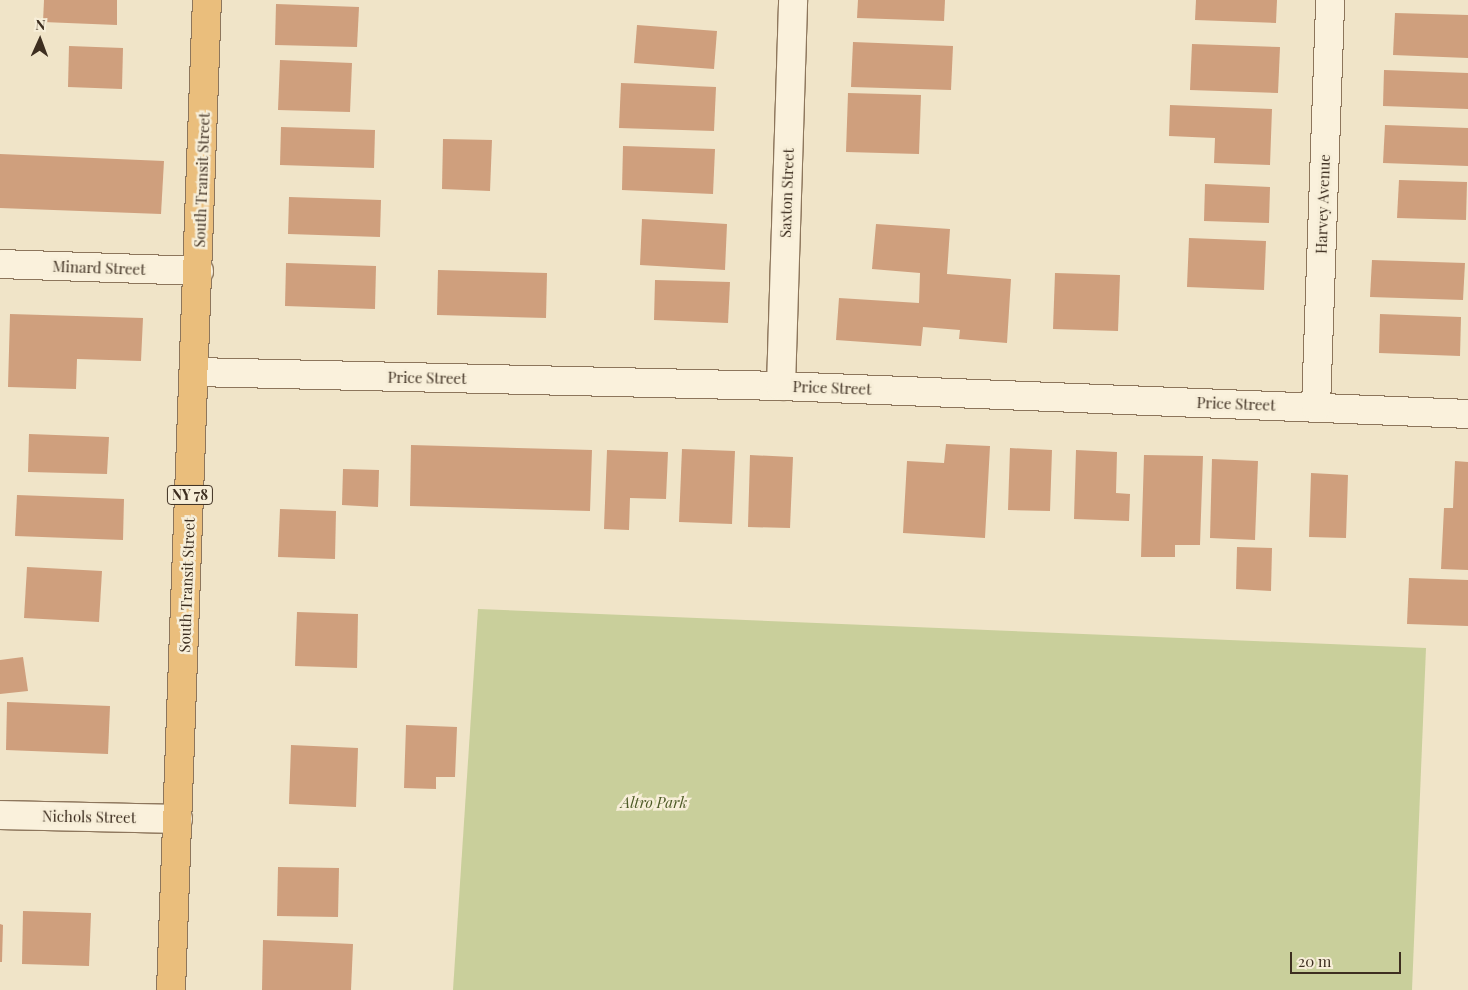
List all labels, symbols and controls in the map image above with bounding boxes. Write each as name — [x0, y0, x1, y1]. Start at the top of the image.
north arrow — [15, 15, 65, 65]
text: N — [35, 15, 46, 34]
street label: South Transit Street — [191, 112, 213, 248]
street label: Saxton Street — [776, 148, 798, 238]
street label: Harvey Avenue — [1312, 153, 1334, 255]
street label: Minard Street — [52, 257, 146, 279]
street label: Price Street — [387, 368, 467, 388]
street label: Price Street — [792, 378, 872, 398]
street label: Price Street — [1196, 394, 1276, 414]
road number: NY 78 — [166, 484, 214, 506]
street label: South Transit Street — [176, 517, 198, 653]
park label: Altro Park — [621, 794, 687, 812]
street label: Nichols Street — [42, 807, 136, 827]
scale bar — [1293, 942, 1404, 974]
text: 20 m — [1298, 951, 1331, 971]

